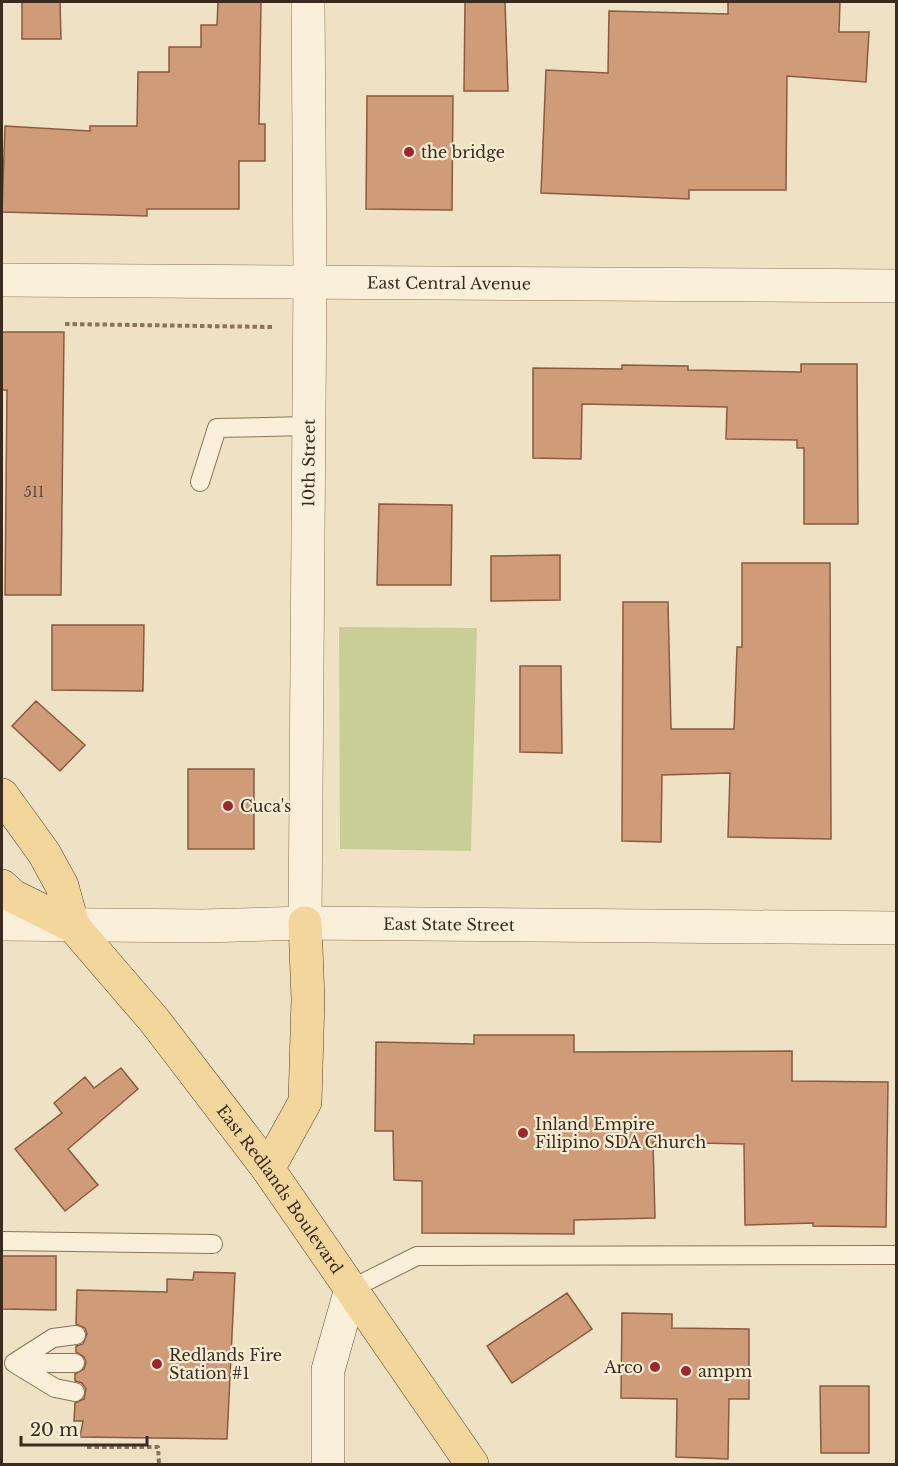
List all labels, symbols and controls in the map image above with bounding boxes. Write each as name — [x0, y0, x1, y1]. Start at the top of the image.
place label: the bridge — [421, 142, 505, 162]
marker: the bridge — [402, 145, 416, 159]
street label: East Central Avenue — [367, 272, 531, 294]
street label: 10th Street — [298, 419, 319, 507]
house number: 511 — [24, 483, 44, 501]
place label: Cuca's — [240, 796, 291, 816]
marker: Cuca's — [221, 799, 235, 813]
street label: East State Street — [383, 914, 515, 935]
street label: East Redlands Boulevard — [213, 1101, 347, 1278]
place label: Inland Empire Filipino SDA Church — [535, 1114, 706, 1152]
marker: Inland Empire Filipino SDA Church — [516, 1126, 530, 1140]
place label: Redlands Fire Station #1 — [169, 1345, 282, 1383]
marker: Redlands Fire Station #1 — [150, 1357, 164, 1371]
place label: Arco — [603, 1357, 643, 1377]
marker: Arco — [648, 1360, 662, 1374]
place label: ampm — [698, 1361, 752, 1381]
marker: ampm — [679, 1364, 693, 1378]
scale bar — [21, 1409, 147, 1447]
text: 20 m — [30, 1419, 78, 1441]

